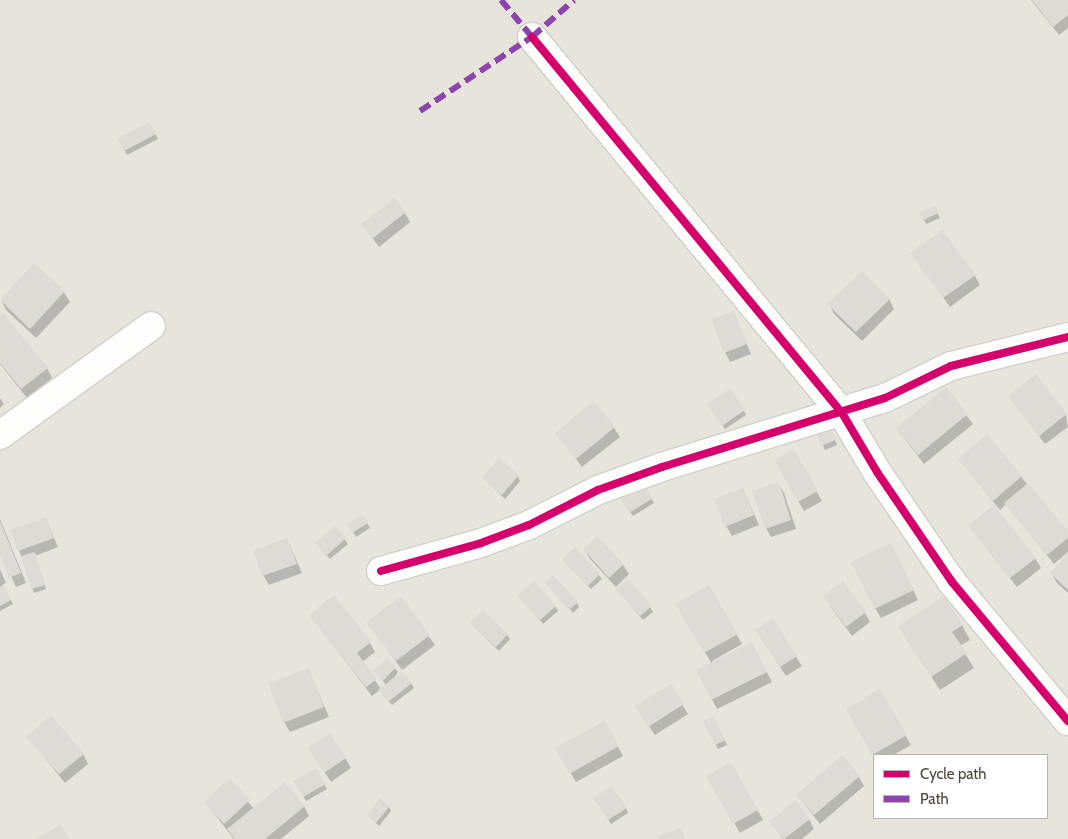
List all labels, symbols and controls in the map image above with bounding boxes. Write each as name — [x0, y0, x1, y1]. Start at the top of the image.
legend — [873, 754, 1048, 819]
text: Cycle path — [920, 765, 986, 783]
text: Path — [920, 790, 949, 808]

